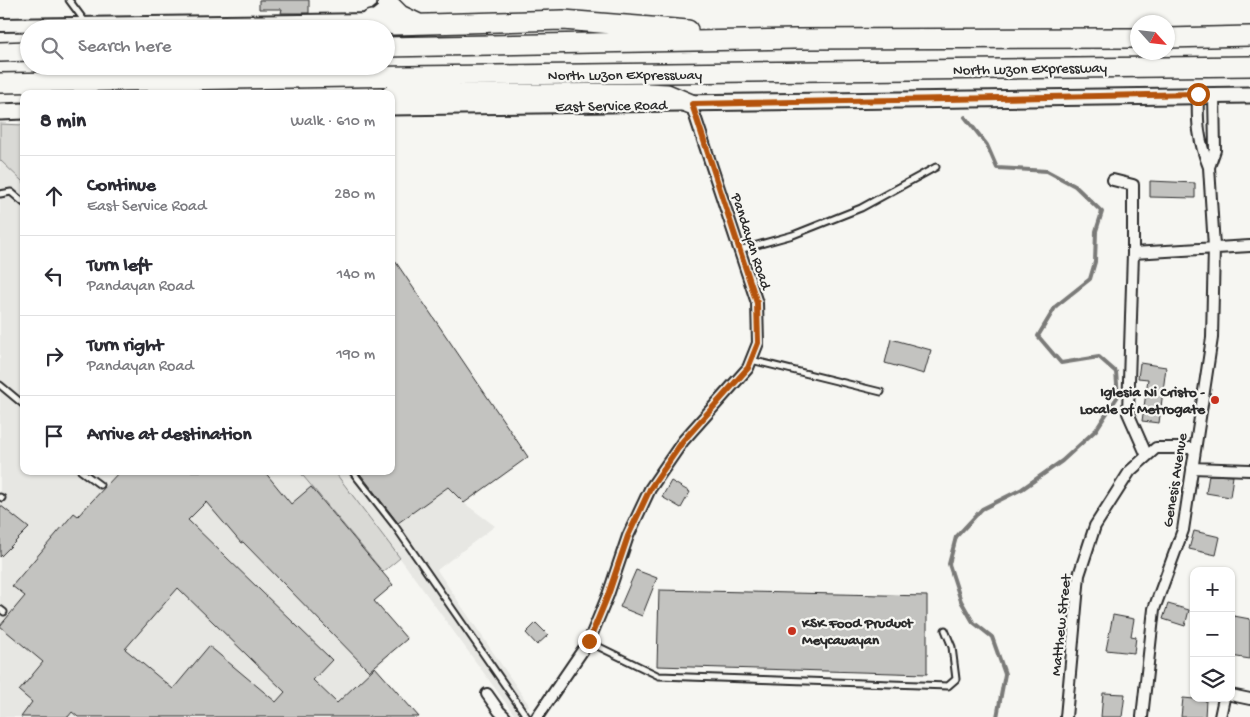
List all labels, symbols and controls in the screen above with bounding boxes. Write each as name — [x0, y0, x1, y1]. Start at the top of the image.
north arrow — [1130, 15, 1175, 60]
search box — [20, 20, 395, 75]
icon: search — [38, 34, 66, 62]
text: Search here — [78, 36, 172, 59]
street label: North Luzon Expressway — [953, 60, 1108, 80]
street label: North Luzon Expressway — [548, 67, 703, 85]
route start — [1187, 83, 1210, 106]
street label: East Service Road — [555, 97, 668, 117]
text: 8 min — [40, 110, 86, 135]
text: Walk · 610 m — [290, 113, 375, 132]
text: Continue — [87, 175, 156, 198]
icon: ahead — [40, 182, 68, 210]
text: 280 m — [334, 186, 375, 205]
street label: Pandayan Road — [726, 190, 774, 293]
text: East Service Road — [87, 198, 206, 217]
text: Turn left — [87, 255, 151, 278]
icon: left — [40, 262, 68, 290]
text: 140 m — [337, 266, 375, 285]
text: Pandayan Road — [87, 278, 194, 297]
text: Turn right — [87, 335, 163, 358]
icon: right — [40, 342, 68, 370]
text: 190 m — [336, 346, 375, 365]
text: Pandayan Road — [87, 358, 194, 377]
place label: Iglesia Ni Cristo - Locale of Metrogate — [1080, 384, 1206, 419]
marker: Iglesia Ni Cristo - Locale of Metrogate — [1209, 394, 1221, 406]
icon: arrive — [40, 422, 68, 450]
text: Arrive at destination — [87, 424, 251, 447]
street label: Genesis Avenue — [1160, 432, 1192, 529]
map controls — [1190, 567, 1235, 702]
button: + — [1190, 567, 1235, 612]
street label: Matthew Street — [1048, 572, 1076, 677]
button: − — [1190, 612, 1235, 657]
place label: KSK Food Pruduct Meycauayan — [801, 615, 914, 650]
marker: KSK Food Pruduct Meycauayan — [786, 625, 798, 637]
route end — [578, 630, 601, 653]
button: layers — [1190, 657, 1235, 702]

